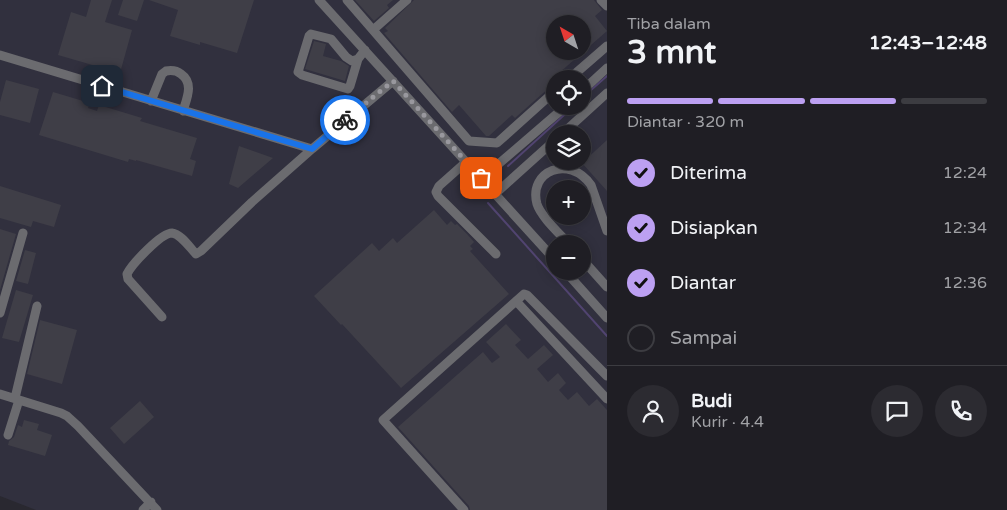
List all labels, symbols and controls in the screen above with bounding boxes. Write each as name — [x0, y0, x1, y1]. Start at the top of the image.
text: Tiba dalam — [627, 14, 711, 34]
north arrow — [546, 15, 591, 60]
map controls — [546, 15, 591, 280]
text: 12:43–12:48 — [869, 32, 987, 54]
text: 3 mnt — [627, 34, 716, 72]
pin — [81, 65, 123, 107]
button: locate — [546, 70, 591, 115]
icon: home — [88, 72, 116, 100]
courier — [320, 95, 370, 145]
icon: bike — [331, 106, 359, 134]
text: Diantar · 320 m — [627, 112, 744, 132]
button: layers — [546, 125, 591, 170]
pin — [460, 157, 502, 199]
icon: check — [627, 159, 655, 187]
text: Diterima — [670, 162, 747, 184]
text: 12:24 — [943, 163, 987, 183]
icon: bag — [467, 164, 495, 192]
button: + — [546, 180, 591, 225]
icon: check — [627, 214, 655, 242]
text: Disiapkan — [670, 217, 758, 239]
text: 12:34 — [943, 218, 987, 238]
button: − — [546, 235, 591, 280]
icon: check — [627, 269, 655, 297]
text: Diantar — [670, 272, 736, 294]
text: 12:36 — [943, 273, 987, 293]
text: Sampai — [670, 327, 737, 349]
button: person — [627, 385, 679, 437]
button: chat — [871, 385, 923, 437]
button: phone — [935, 385, 987, 437]
text: Budi — [691, 390, 732, 412]
text: Kurir · 4.4 — [691, 412, 764, 432]

